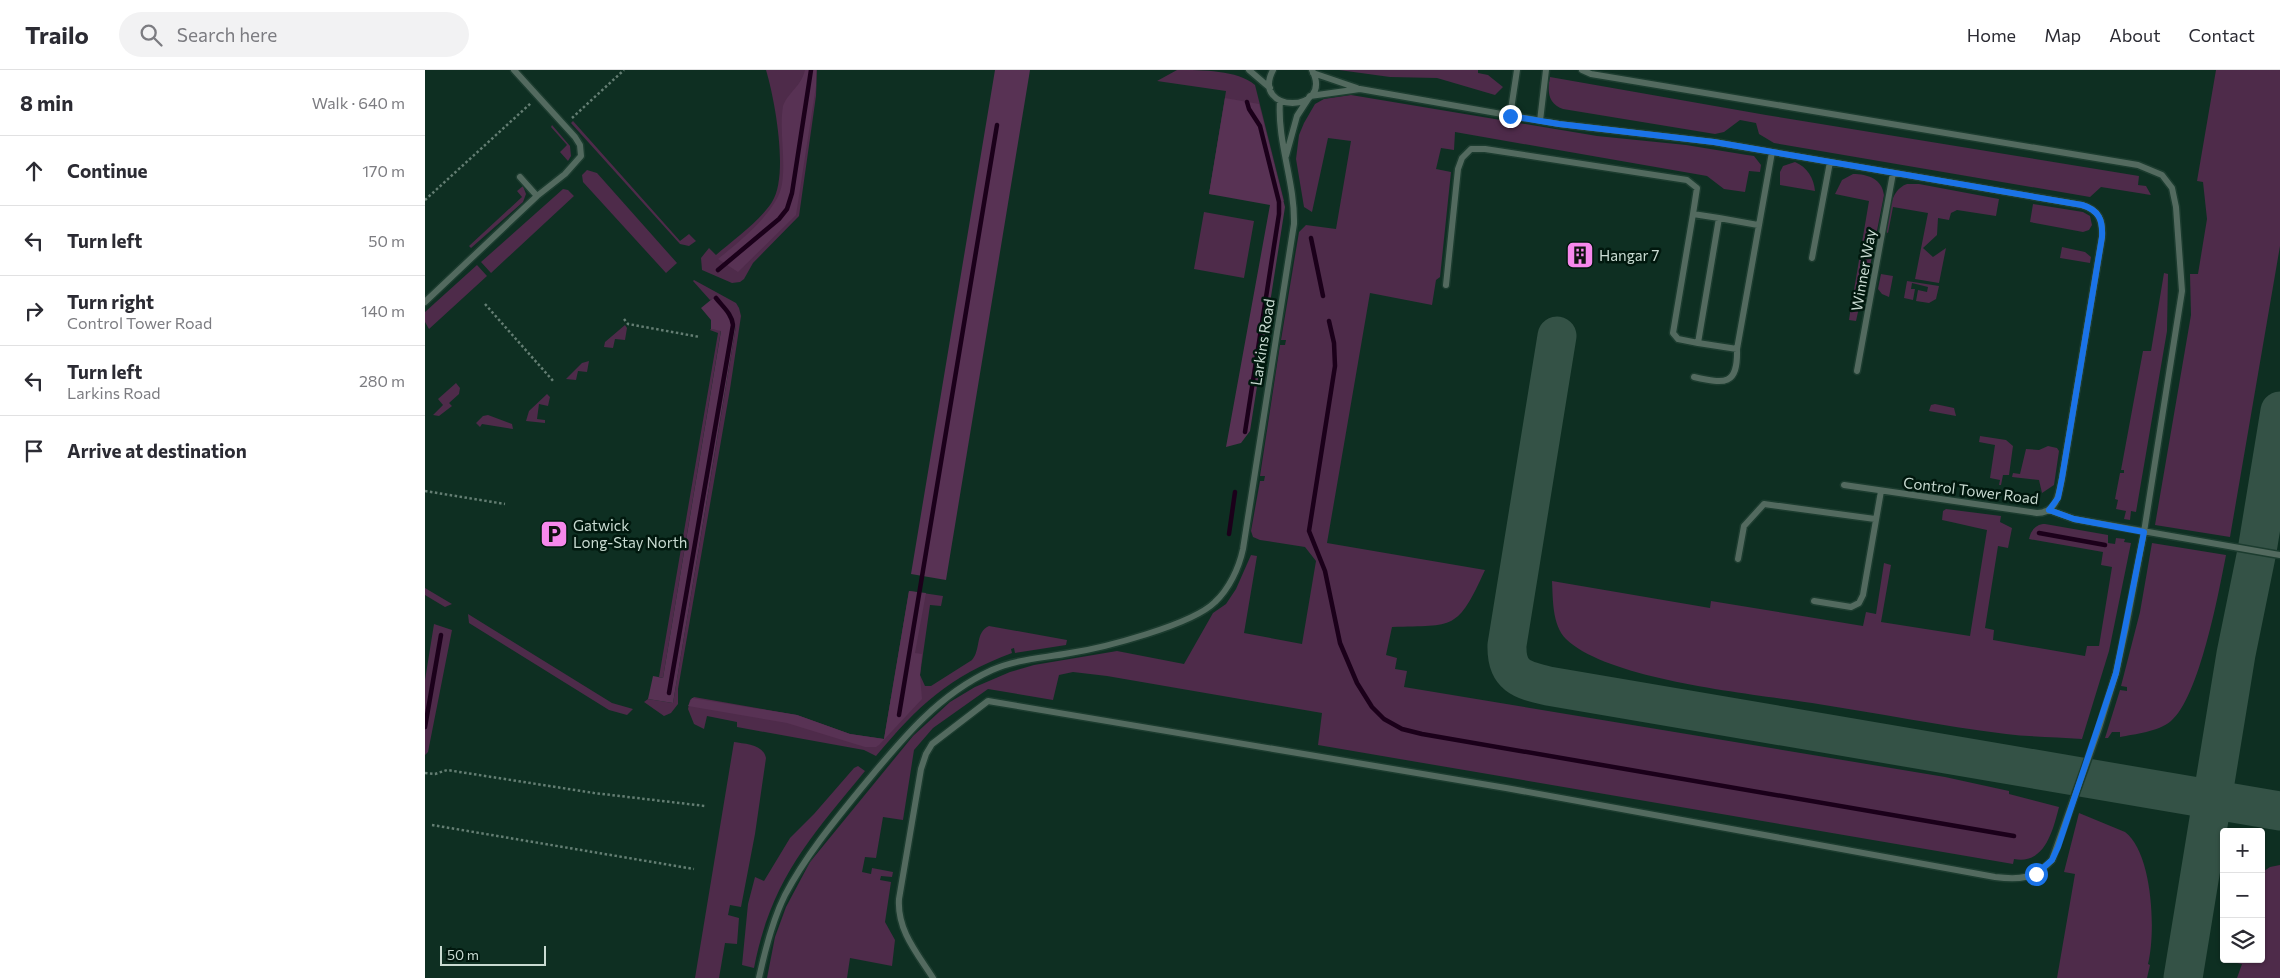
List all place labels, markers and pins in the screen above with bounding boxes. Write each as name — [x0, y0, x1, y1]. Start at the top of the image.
building icon: Hangar 7 — [1565, 240, 1595, 270]
place label: Hangar 7 — [1599, 246, 1659, 264]
place label: Gatwick Long-Stay North — [573, 516, 687, 551]
parking icon: Gatwick Long-Stay North — [539, 519, 569, 549]

